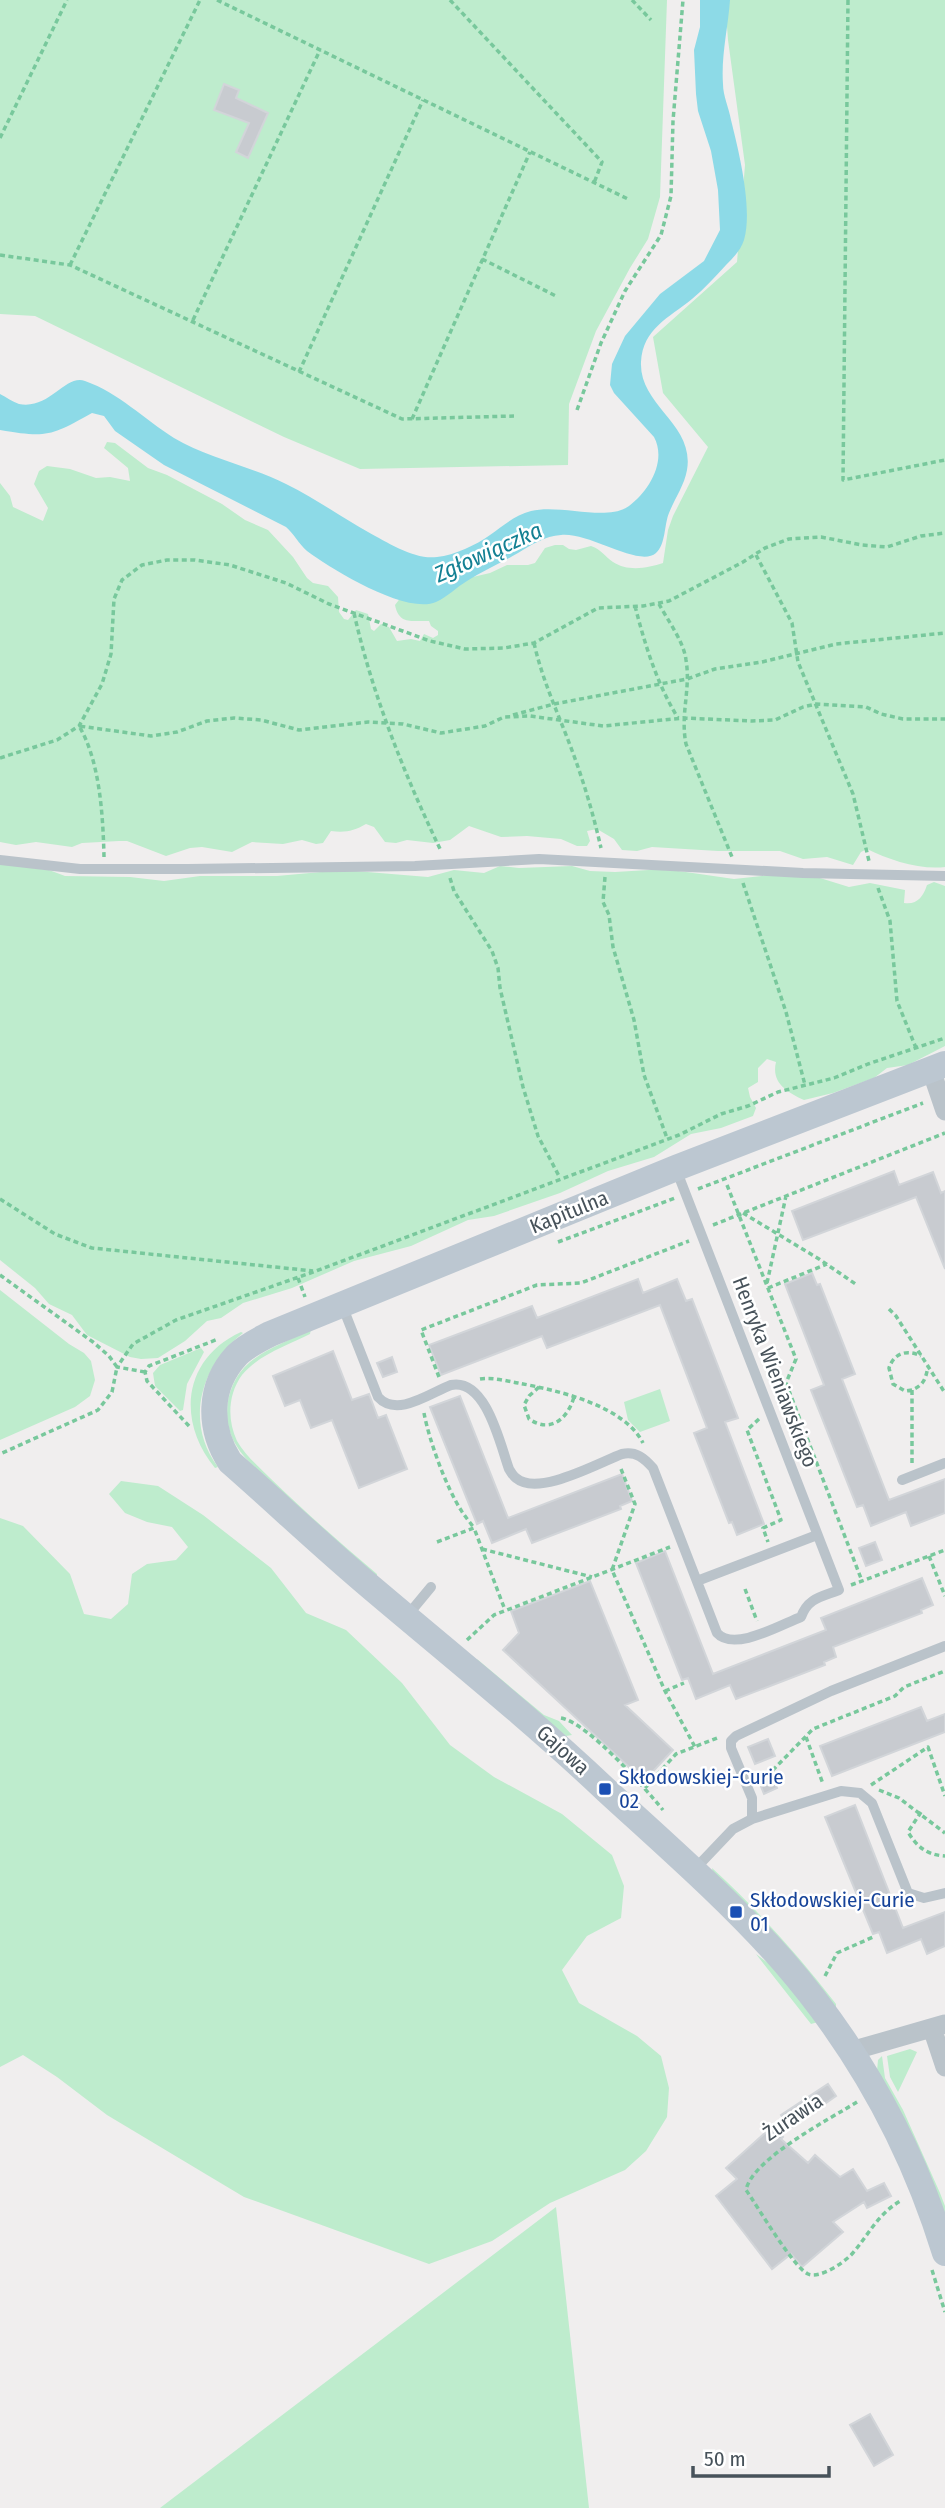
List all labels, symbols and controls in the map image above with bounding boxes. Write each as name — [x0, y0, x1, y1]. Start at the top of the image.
water label: Zgłowiączka — [429, 516, 546, 589]
street label: Kapitulna — [526, 1184, 612, 1240]
street label: Henryka Wieniawskiego — [727, 1273, 823, 1471]
street label: Gajowa — [531, 1720, 595, 1780]
place label: Skłodowskiej-Curie 02 — [619, 1764, 784, 1814]
marker: Skłodowskiej-Curie 02 — [597, 1781, 613, 1797]
place label: Skłodowskiej-Curie 01 — [750, 1887, 915, 1937]
marker: Skłodowskiej-Curie 01 — [728, 1904, 744, 1920]
street label: Żurawia — [758, 2088, 828, 2146]
scale bar — [693, 2434, 830, 2478]
text: 50 m — [704, 2446, 746, 2472]

